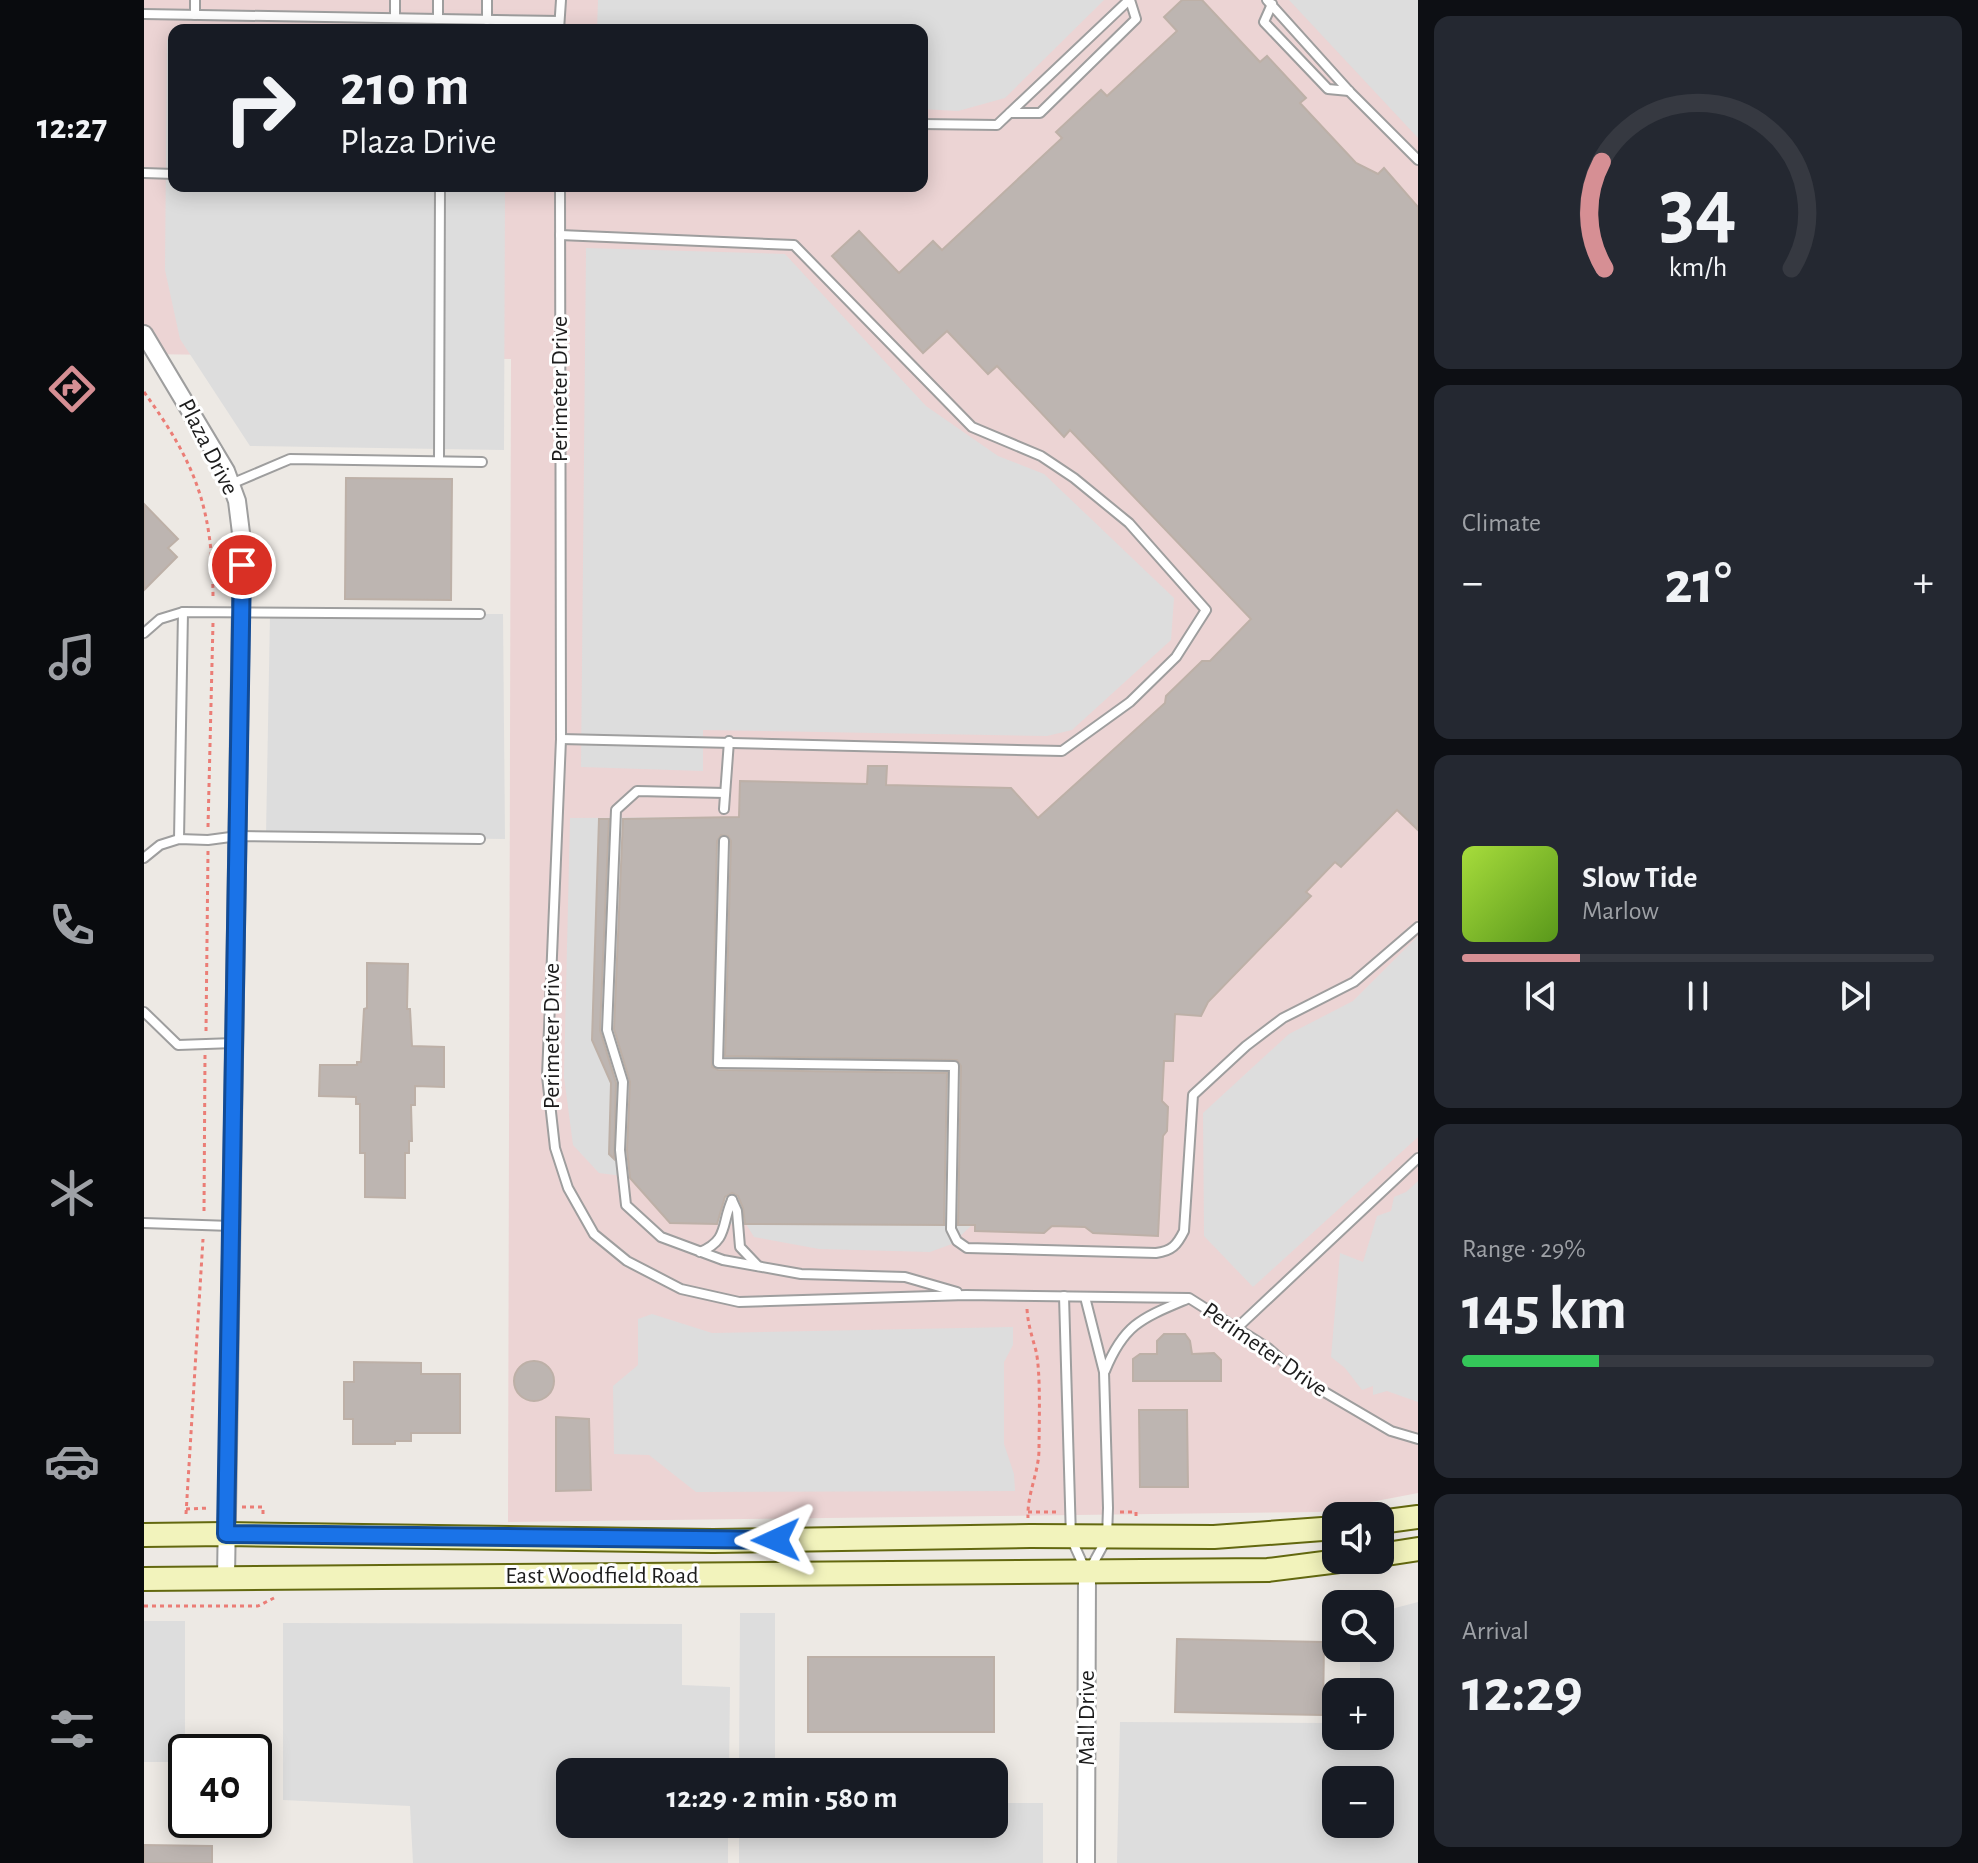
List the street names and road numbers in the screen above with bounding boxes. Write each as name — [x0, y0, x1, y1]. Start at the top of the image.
street label: Perimeter Drive — [548, 316, 572, 462]
street label: Plaza Drive — [174, 395, 242, 499]
street label: Perimeter Drive — [540, 963, 564, 1109]
street label: Perimeter Drive — [1198, 1298, 1332, 1402]
street label: East Woodfield Road — [505, 1564, 699, 1588]
street label: Mall Drive — [1075, 1670, 1099, 1766]

